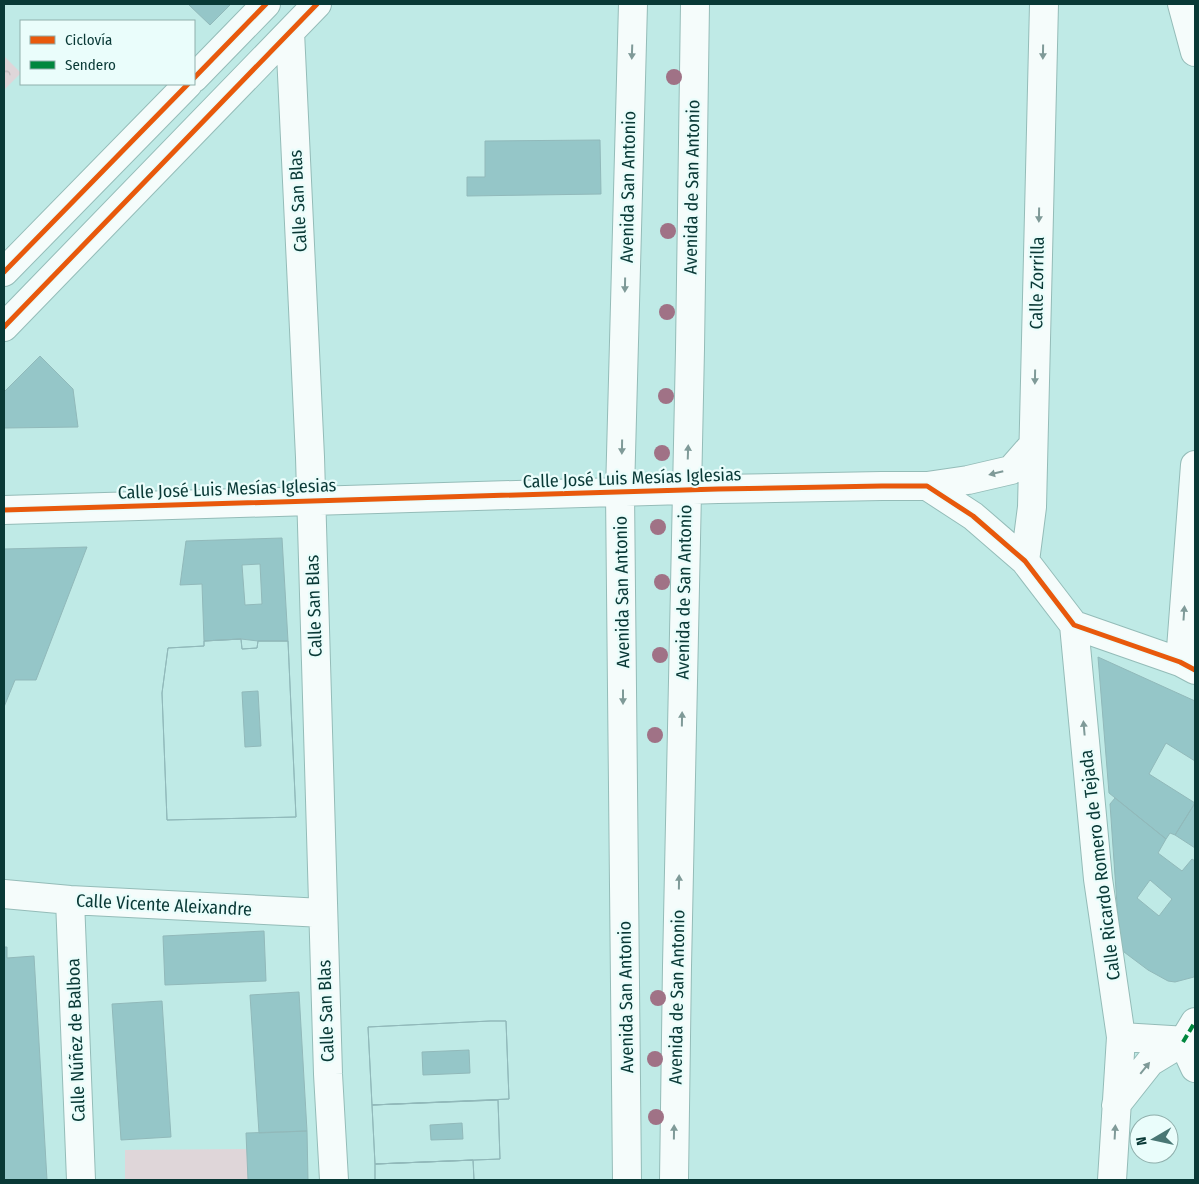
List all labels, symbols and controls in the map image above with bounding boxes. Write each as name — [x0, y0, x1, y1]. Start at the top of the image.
legend — [20, 20, 195, 85]
text: Ciclovía — [65, 31, 112, 49]
one-way arrow — [627, 45, 635, 61]
one-way arrow — [1038, 45, 1046, 61]
text: Sendero — [65, 56, 116, 74]
street label: Avenida de San Antonio — [679, 99, 705, 275]
street label: Avenida San Antonio — [616, 111, 640, 263]
street label: Calle San Blas — [284, 149, 312, 253]
one-way arrow — [1035, 207, 1043, 223]
street label: Calle Zorrilla — [1025, 236, 1049, 330]
one-way arrow — [621, 277, 629, 293]
one-way arrow — [1031, 370, 1039, 386]
one-way arrow — [617, 440, 625, 456]
one-way arrow — [684, 443, 692, 459]
street label: Calle José Luis Mesías Iglesias — [522, 463, 742, 493]
one-way arrow — [988, 469, 1003, 477]
street label: Calle José Luis Mesías Iglesias — [117, 474, 337, 504]
street label: Avenida de San Antonio — [671, 504, 697, 680]
street label: Avenida San Antonio — [610, 516, 634, 668]
street label: Calle San Blas — [301, 554, 327, 658]
one-way arrow — [1180, 605, 1188, 621]
one-way arrow — [619, 690, 627, 706]
one-way arrow — [678, 711, 686, 727]
one-way arrow — [1080, 719, 1088, 735]
street label: Calle Ricardo Romero de Tejada — [1075, 748, 1125, 981]
one-way arrow — [675, 873, 683, 889]
street label: Calle Vicente Aleixandre — [75, 889, 253, 921]
street label: Avenida de San Antonio — [664, 909, 690, 1085]
street label: Avenida San Antonio — [614, 921, 638, 1073]
street label: Calle Núñez de Balboa — [62, 958, 90, 1122]
street label: Calle San Blas — [313, 959, 339, 1063]
one-way arrow — [1139, 1062, 1150, 1075]
north arrow — [1129, 1114, 1179, 1164]
one-way arrow — [670, 1123, 678, 1139]
one-way arrow — [1111, 1123, 1119, 1139]
text: N — [1133, 1135, 1151, 1146]

